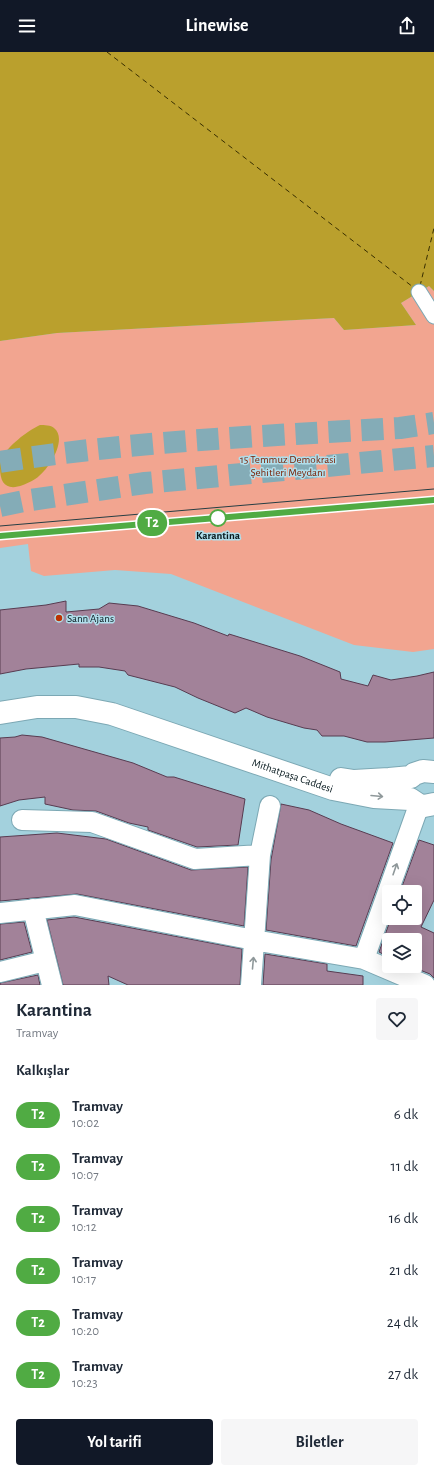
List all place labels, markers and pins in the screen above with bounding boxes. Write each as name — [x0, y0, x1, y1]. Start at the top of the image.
marker: Karantina — [209, 509, 227, 527]
place label: Karantina — [196, 530, 241, 541]
marker: Sann Ajans — [54, 613, 64, 623]
place label: Sann Ajans — [67, 613, 114, 624]

